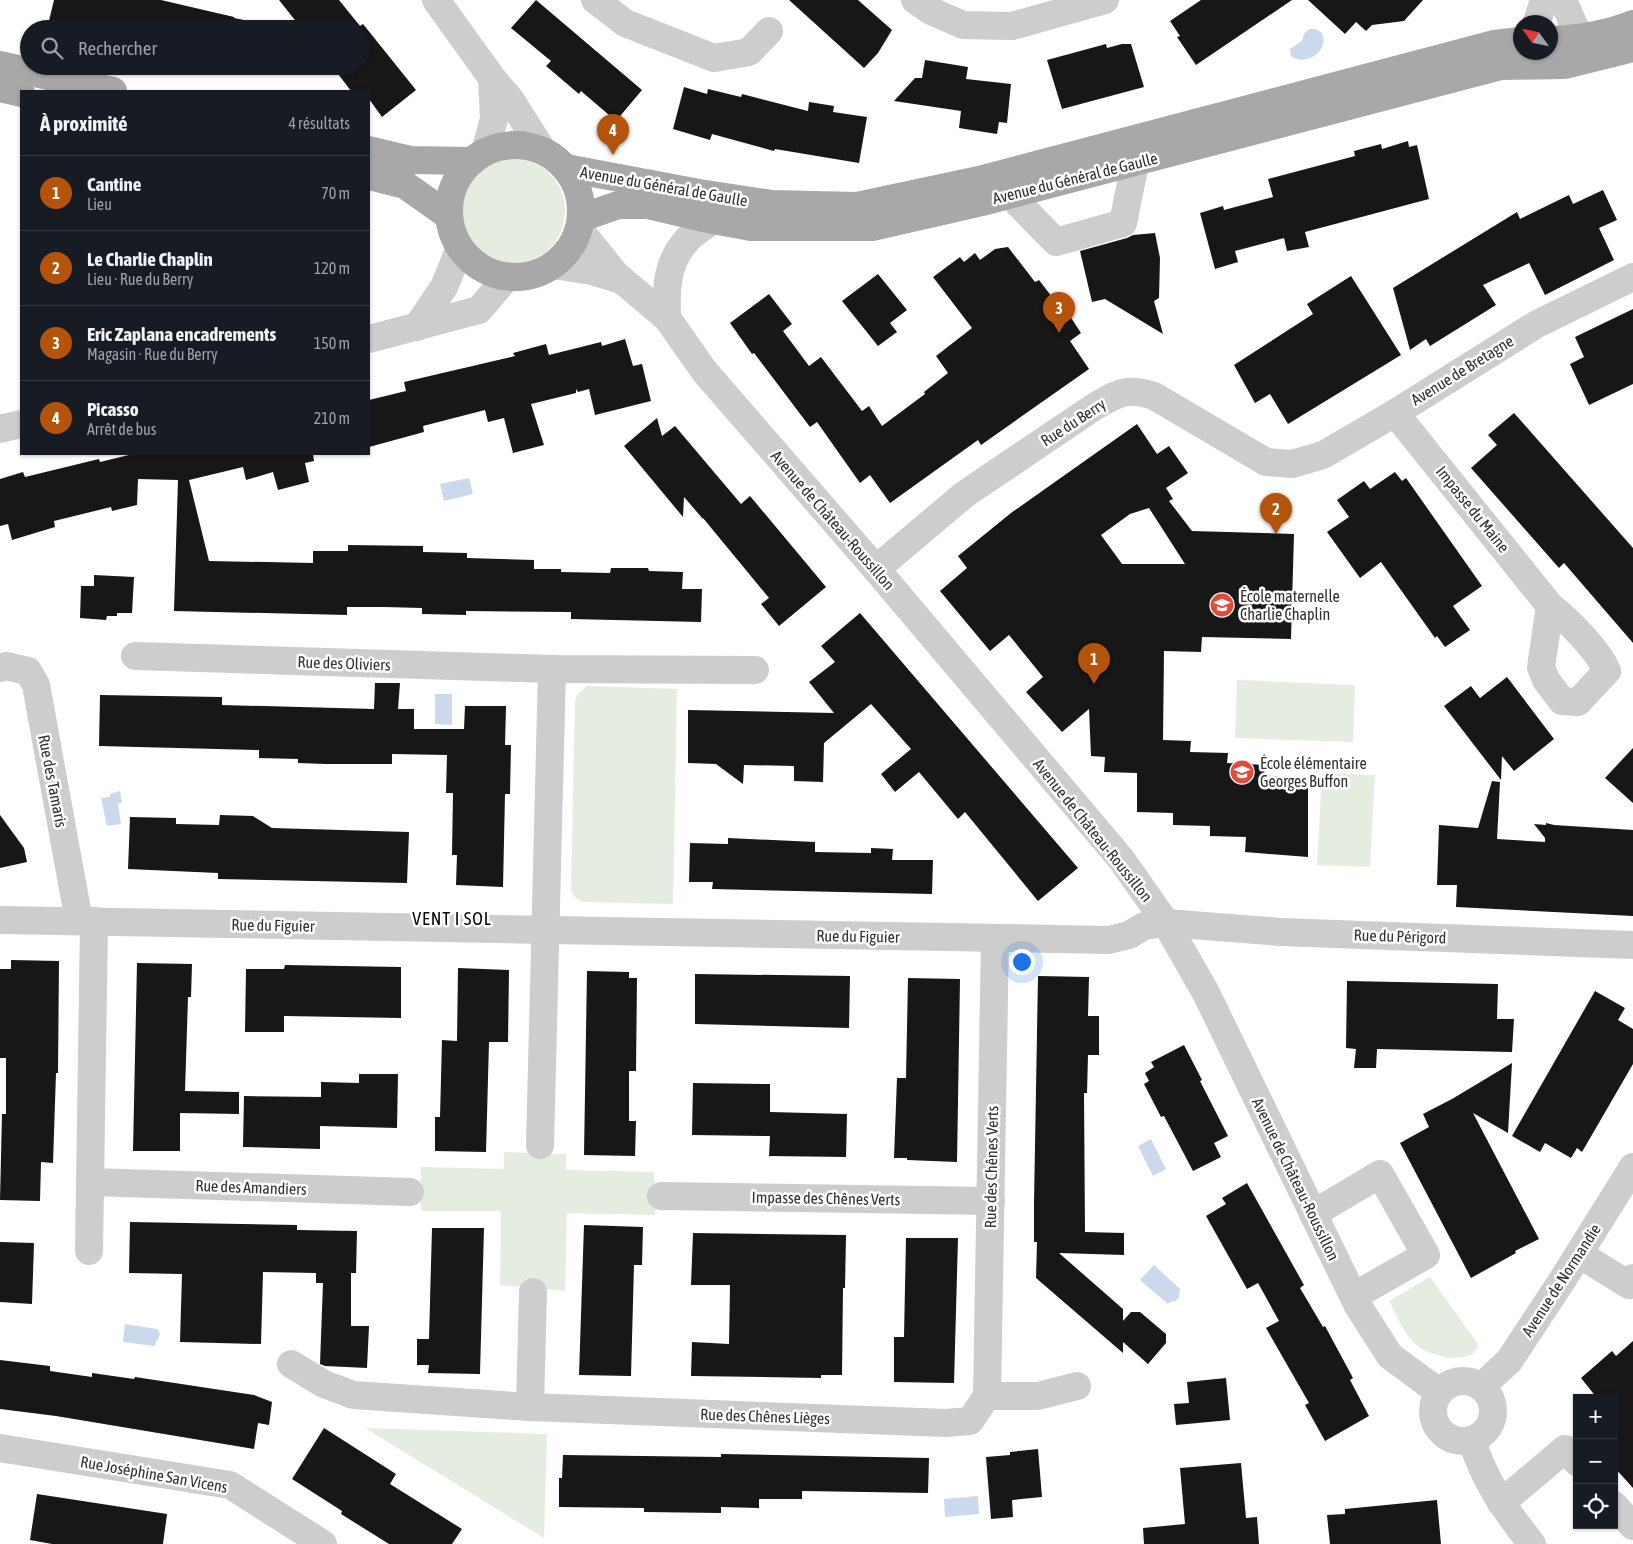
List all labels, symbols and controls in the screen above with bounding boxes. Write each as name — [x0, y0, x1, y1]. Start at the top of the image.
north arrow — [1513, 15, 1558, 60]
search box — [20, 20, 370, 75]
icon: search — [38, 34, 66, 62]
text: Rechercher — [78, 37, 157, 59]
text: À proximité — [40, 111, 128, 135]
text: 4 résultats — [288, 114, 350, 132]
pin: 4 — [597, 114, 629, 155]
street label: Avenue du Général de Gaulle — [991, 149, 1159, 207]
street label: Avenue du Général de Gaulle — [579, 162, 749, 210]
text: Cantine — [87, 173, 141, 195]
text: 1 — [52, 184, 60, 202]
text: 70 m — [321, 184, 350, 202]
text: Lieu — [87, 195, 112, 213]
text: Le Charlie Chaplin — [87, 248, 213, 270]
text: 2 — [52, 259, 60, 277]
text: 120 m — [314, 259, 350, 277]
text: Lieu · Rue du Berry — [87, 270, 193, 288]
pin: 3 — [1043, 292, 1075, 333]
text: Eric Zaplana encadrements — [87, 323, 276, 345]
street label: Avenue de Bretagne — [1408, 331, 1517, 409]
text: 3 — [52, 334, 60, 352]
text: 150 m — [314, 334, 350, 352]
text: Magasin · Rue du Berry — [87, 345, 218, 363]
street label: Rue du Berry — [1037, 394, 1110, 450]
text: Picasso — [87, 398, 139, 420]
text: 4 — [52, 409, 60, 427]
text: 210 m — [314, 409, 350, 427]
text: Arrêt de bus — [87, 420, 156, 438]
street label: Avenue de Château-Roussillon — [768, 447, 898, 593]
street label: Impasse du Maine — [1432, 462, 1513, 556]
pin: 2 — [1260, 493, 1292, 534]
place label: École maternelle Charlie Chaplin — [1240, 587, 1340, 624]
school or university icon: École maternelle Charlie Chaplin — [1209, 592, 1235, 618]
pin: 1 — [1078, 643, 1110, 684]
street label: Rue des Oliviers — [297, 652, 391, 674]
street label: Rue des Tamaris — [35, 733, 71, 829]
place label: École élémentaire Georges Buffon — [1260, 754, 1367, 791]
street label: Avenue de Château-Roussillon — [1030, 755, 1156, 905]
school or university icon: École élémentaire Georges Buffon — [1229, 759, 1255, 785]
district label: VENT I SOL — [412, 908, 492, 929]
street label: Rue du Figuier — [231, 915, 315, 936]
street label: Rue du Périgord — [1353, 925, 1446, 948]
street label: Rue du Figuier — [816, 926, 900, 947]
your location — [1009, 949, 1035, 975]
street label: Avenue de Château-Roussillon — [1249, 1095, 1343, 1263]
street label: Rue des Chênes Verts — [981, 1105, 1001, 1228]
street label: Rue des Amandiers — [195, 1176, 307, 1198]
street label: Impasse des Chênes Verts — [752, 1188, 901, 1209]
street label: Avenue de Normandie — [1518, 1220, 1604, 1340]
map controls — [1573, 1394, 1618, 1529]
button: + — [1573, 1394, 1618, 1439]
street label: Rue des Chênes Lièges — [700, 1405, 830, 1428]
button: − — [1573, 1439, 1618, 1484]
street label: Rue Joséphine San Vicens — [79, 1452, 229, 1497]
button: locate — [1573, 1484, 1618, 1529]

